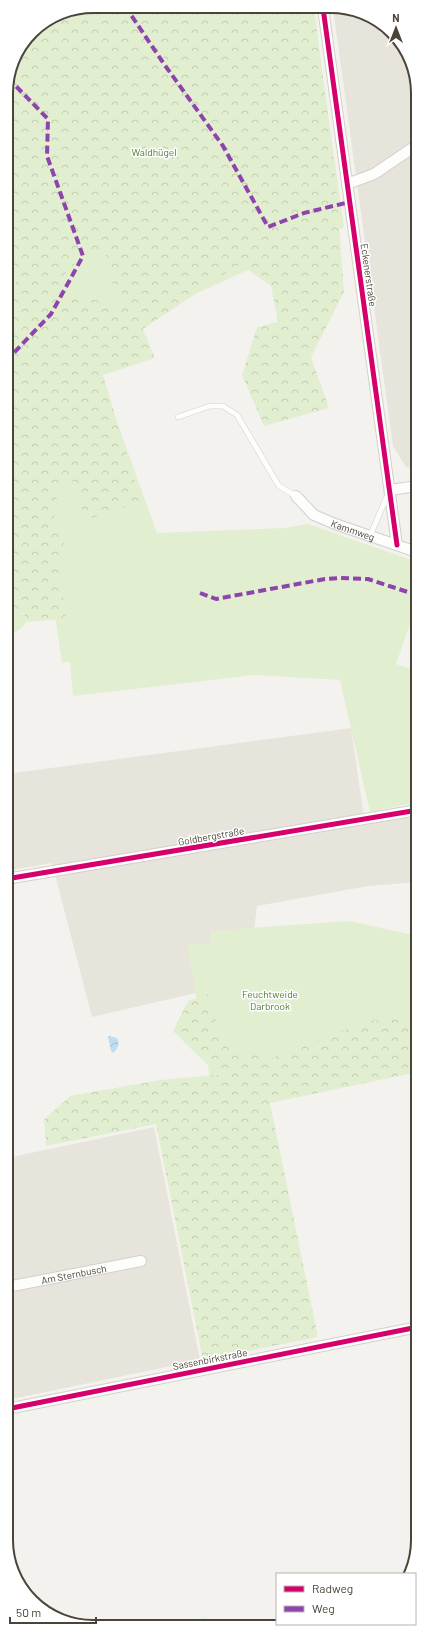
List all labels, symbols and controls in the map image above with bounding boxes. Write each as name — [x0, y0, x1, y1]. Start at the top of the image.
north arrow — [376, 8, 416, 48]
text: N — [392, 11, 400, 24]
park label: Waldhügel — [132, 146, 176, 158]
street label: Eckenerstraße — [359, 243, 379, 307]
street label: Kammweg — [329, 517, 376, 543]
street label: Goldbergstraße — [177, 824, 245, 848]
park label: Feuchtweide Darbrook — [242, 988, 298, 1012]
street label: Am Sternbusch — [40, 1262, 107, 1286]
street label: Sassenbirkstraße — [172, 1346, 248, 1372]
legend — [276, 1573, 416, 1625]
text: Radweg — [312, 1581, 353, 1595]
scale bar — [10, 1599, 96, 1625]
text: Weg — [312, 1601, 335, 1615]
text: 50 m — [16, 1605, 41, 1619]

